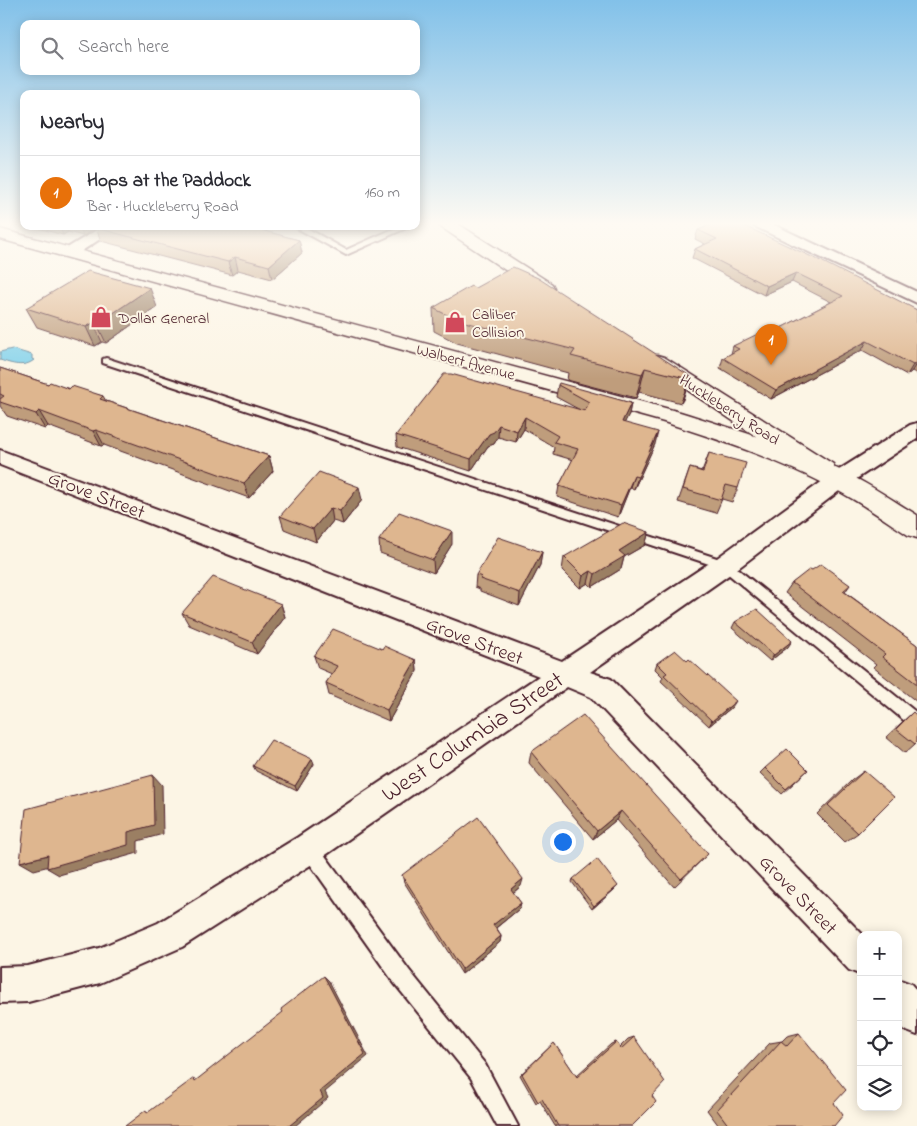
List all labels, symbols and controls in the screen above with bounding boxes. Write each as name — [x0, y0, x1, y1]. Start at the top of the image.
search box — [20, 20, 420, 75]
icon: search — [38, 34, 66, 62]
text: Search here — [78, 34, 169, 61]
text: Nearby — [40, 108, 104, 138]
text: Hops at the Paddock — [87, 168, 251, 195]
text: 1 — [53, 181, 59, 205]
text: 160 m — [365, 181, 400, 205]
text: Bar · Huckleberry Road — [87, 195, 238, 219]
place label: Caliber Collision — [472, 303, 524, 345]
shop icon: Dollar General — [88, 304, 114, 330]
place label: Dollar General — [117, 307, 209, 331]
shop icon: Caliber Collision — [442, 309, 468, 335]
pin: 1 — [755, 324, 787, 365]
street label: Walbert Avenue — [413, 338, 518, 388]
street label: Huckleberry Road — [674, 369, 784, 452]
street label: Grove Street — [43, 465, 149, 528]
street label: Grove Street — [421, 611, 527, 674]
street label: West Columbia Street — [375, 664, 572, 812]
your location — [550, 829, 576, 855]
street label: Grove Street — [751, 849, 843, 943]
map controls — [857, 931, 902, 1111]
button: + — [857, 931, 902, 976]
button: − — [857, 976, 902, 1021]
button: locate — [857, 1021, 902, 1066]
button: layers — [857, 1066, 902, 1111]

